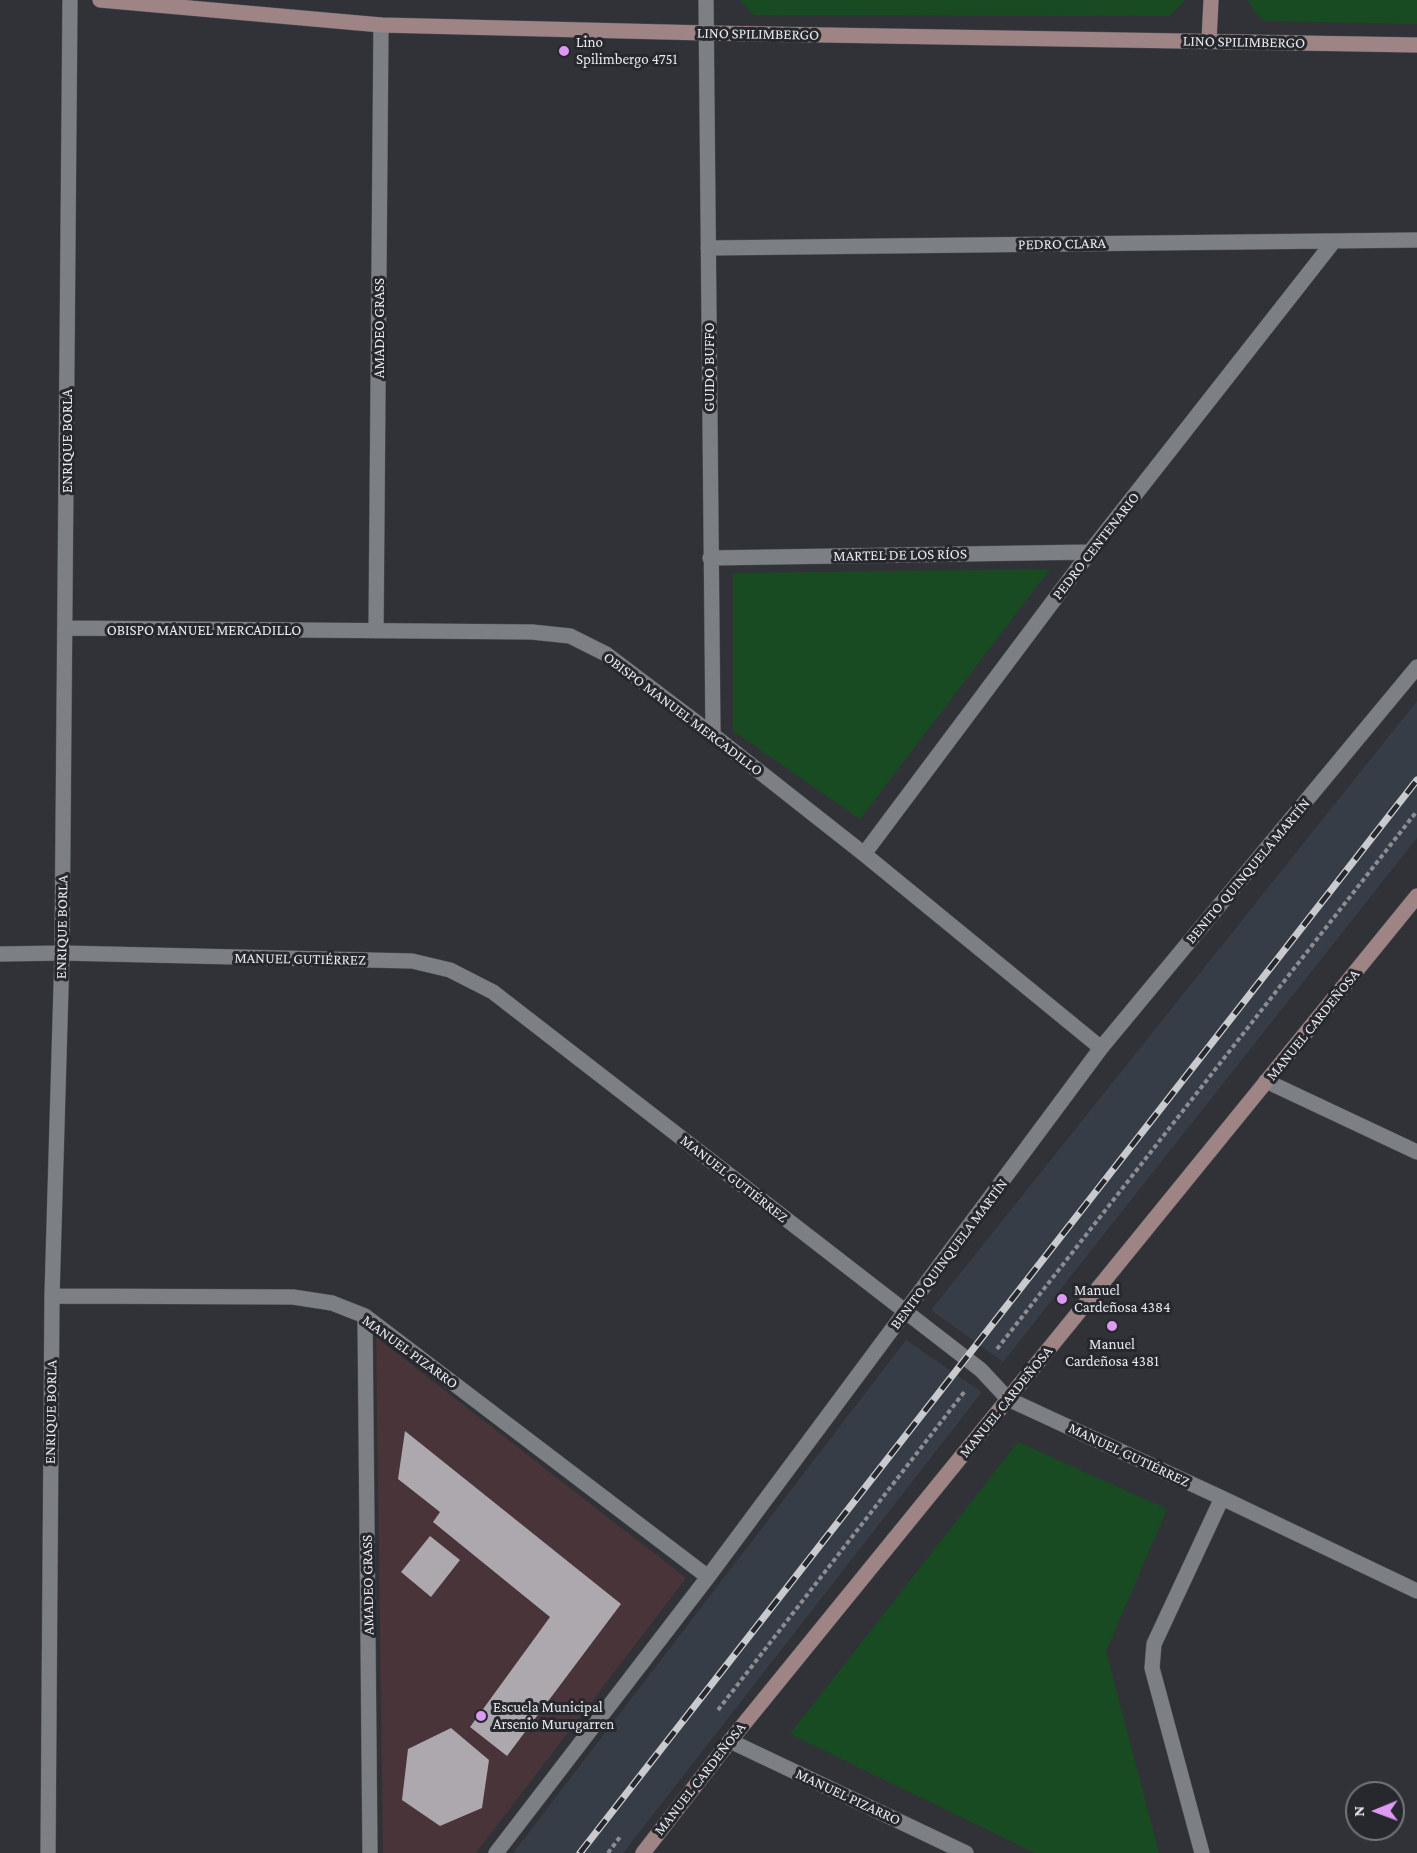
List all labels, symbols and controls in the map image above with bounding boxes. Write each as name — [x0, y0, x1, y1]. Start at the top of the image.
street label: LINO SPILIMBERGO — [697, 24, 819, 44]
street label: LINO SPILIMBERGO — [1183, 32, 1305, 52]
place label: Lino Spilimbergo 4751 — [576, 33, 678, 68]
marker: Lino Spilimbergo 4751 — [557, 44, 571, 58]
street label: PEDRO CLARA — [1018, 234, 1106, 254]
street label: AMADEO GRASS — [370, 278, 388, 378]
street label: GUIDO BUFFO — [700, 322, 718, 412]
street label: ENRIQUE BORLA — [58, 389, 76, 493]
street label: PEDRO CENTENARIO — [1049, 489, 1143, 603]
street label: MARTEL DE LOS RÍOS — [833, 545, 967, 565]
street label: OBISPO MANUEL MERCADILLO — [107, 621, 301, 639]
street label: OBISPO MANUEL MERCADILLO — [600, 648, 766, 780]
street label: BENITO QUINQUELA MARTÍN — [1182, 795, 1314, 947]
street label: ENRIQUE BORLA — [52, 875, 72, 979]
street label: MANUEL GUTIÉRREZ — [234, 949, 366, 969]
street label: MANUEL CARDEÑOSA — [1263, 966, 1363, 1084]
street label: MANUEL GUTIÉRREZ — [677, 1131, 791, 1227]
street label: BENITO QUINQUELA MARTÍN — [886, 1175, 1012, 1333]
place label: Manuel Cardeñosa 4384 — [1074, 1281, 1171, 1316]
marker: Manuel Cardeñosa 4384 — [1055, 1292, 1069, 1306]
street label: MANUEL PIZARRO — [359, 1311, 461, 1393]
marker: Manuel Cardeñosa 4381 — [1105, 1319, 1119, 1333]
place label: Manuel Cardeñosa 4381 — [1065, 1335, 1159, 1370]
street label: MANUEL CARDEÑOSA — [956, 1343, 1056, 1461]
street label: ENRIQUE BORLA — [41, 1360, 61, 1464]
street label: MANUEL GUTIÉRREZ — [1066, 1419, 1192, 1491]
street label: AMADEO GRASS — [358, 1535, 378, 1635]
place label: Escuela Municipal Arsenio Murugarren — [493, 1698, 614, 1733]
marker: Escuela Municipal Arsenio Murugarren — [474, 1709, 488, 1723]
street label: MANUEL CARDEÑOSA — [650, 1719, 750, 1839]
street label: MANUEL PIZARRO — [793, 1765, 903, 1829]
north arrow — [1345, 1781, 1405, 1841]
text: N — [1350, 1806, 1367, 1817]

